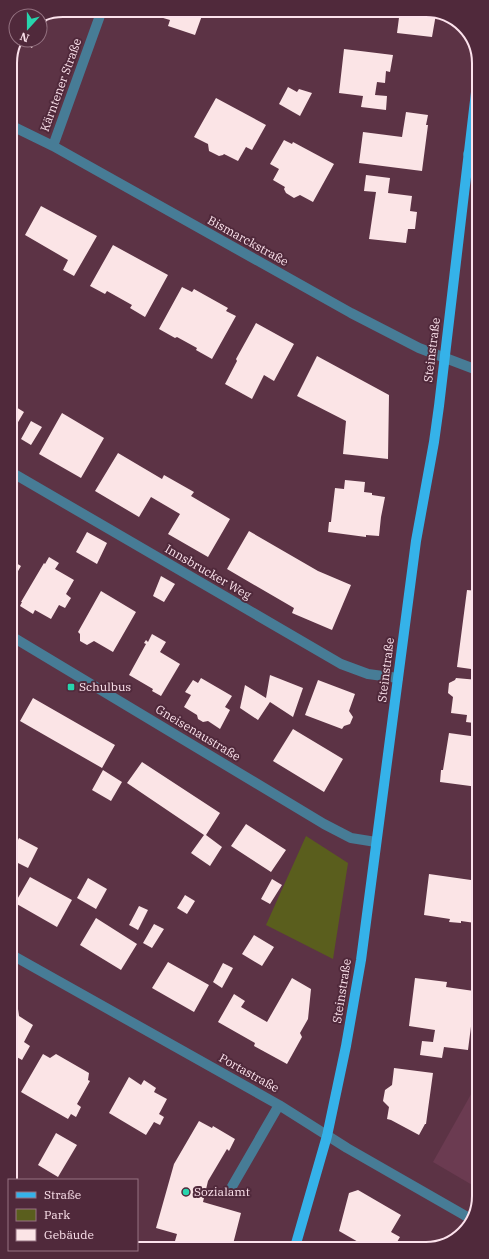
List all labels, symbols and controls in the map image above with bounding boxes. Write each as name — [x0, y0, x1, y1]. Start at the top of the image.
north arrow — [8, 8, 48, 48]
text: N — [18, 29, 31, 45]
street label: Kärntener Straße — [37, 36, 84, 133]
street label: Bismarckstraße — [205, 212, 291, 269]
street label: Steinstraße — [420, 317, 443, 383]
street label: Innsbrucker Weg — [162, 541, 254, 603]
street label: Steinstraße — [374, 637, 397, 703]
place label: Schulbus — [79, 679, 131, 694]
marker: Schulbus — [66, 682, 76, 692]
street label: Gneisenaustraße — [153, 701, 243, 764]
street label: Steinstraße — [329, 958, 354, 1024]
street label: Portastraße — [217, 1050, 282, 1095]
legend — [8, 1179, 138, 1251]
place label: Sozialamt — [194, 1184, 250, 1199]
text: Straße — [44, 1187, 81, 1202]
marker: Sozialamt — [181, 1187, 191, 1197]
text: Park — [44, 1207, 70, 1222]
text: Gebäude — [44, 1227, 94, 1242]

